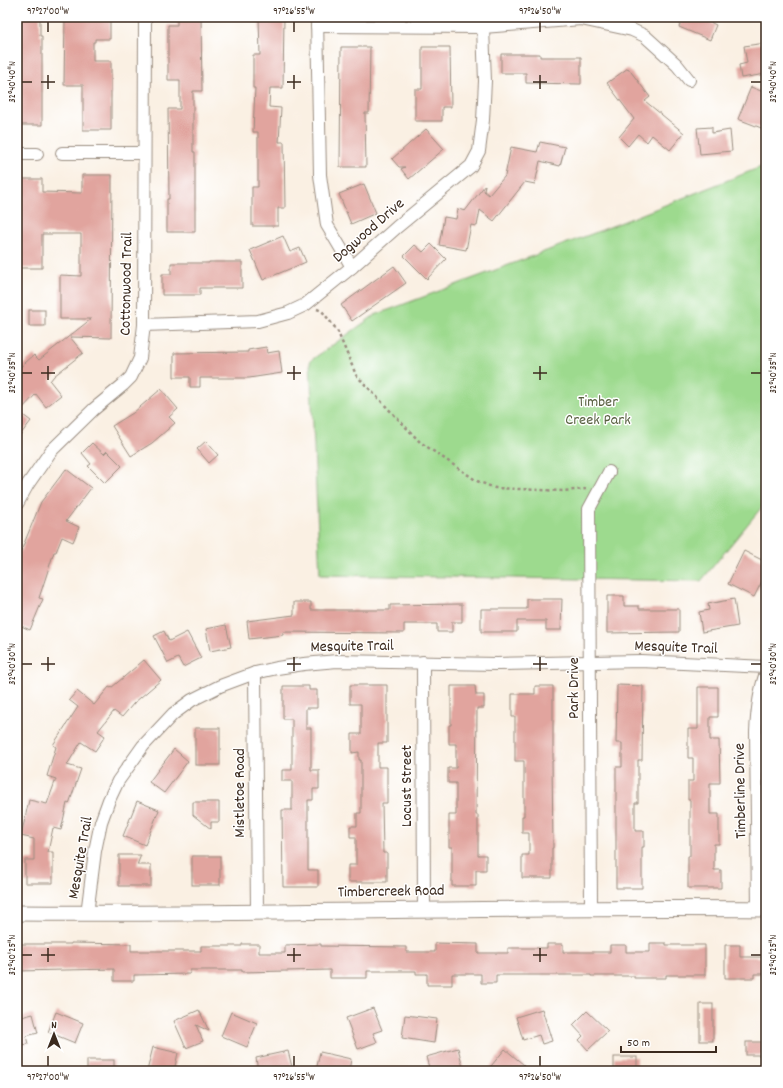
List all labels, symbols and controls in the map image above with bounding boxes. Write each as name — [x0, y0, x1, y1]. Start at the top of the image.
text: 97°27'00"W — [27, 5, 69, 19]
text: 97°26'55"W — [273, 5, 315, 19]
text: 97°26'50"W — [519, 5, 561, 19]
text: 32°40'40"N — [6, 61, 20, 103]
text: 32°40'40"N — [767, 61, 781, 103]
street label: Dogwood Drive — [328, 193, 410, 269]
street label: Cottonwood Trail — [115, 232, 139, 336]
text: 32°40'35"N — [6, 352, 20, 394]
text: 32°40'35"N — [767, 352, 781, 394]
park label: Timber Creek Park — [565, 391, 631, 432]
street label: Mesquite Trail — [310, 635, 394, 659]
street label: Mesquite Trail — [634, 635, 718, 661]
text: 32°40'30"N — [6, 643, 20, 685]
text: 32°40'30"N — [767, 643, 781, 685]
street label: Park Drive — [563, 657, 586, 719]
street label: Timberline Drive — [729, 743, 753, 839]
street label: Locust Street — [396, 745, 419, 827]
street label: Mistletoe Road — [229, 748, 252, 838]
street label: Mesquite Trail — [62, 815, 100, 901]
street label: Timbercreek Road — [337, 880, 445, 904]
text: 32°40'25"N — [6, 934, 20, 976]
text: 32°40'25"N — [767, 934, 781, 976]
north arrow — [34, 1014, 74, 1054]
text: N — [51, 1018, 57, 1034]
scale bar — [621, 1028, 716, 1054]
text: 50 m — [627, 1035, 650, 1052]
text: 97°27'00"W — [27, 1071, 69, 1085]
text: 97°26'55"W — [273, 1071, 315, 1085]
text: 97°26'50"W — [519, 1071, 561, 1085]

